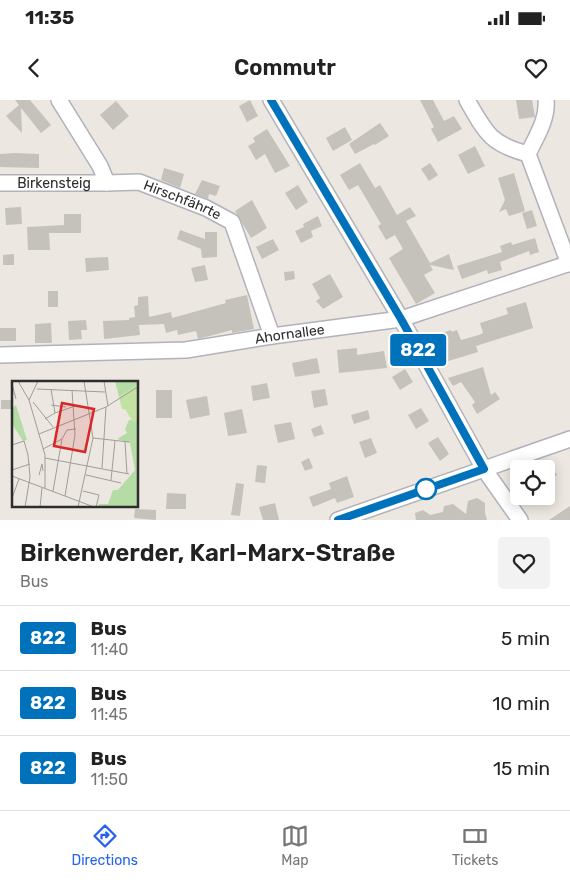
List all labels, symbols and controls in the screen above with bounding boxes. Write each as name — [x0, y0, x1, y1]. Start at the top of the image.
text: 11:35 — [25, 6, 74, 29]
icon: back — [20, 54, 48, 82]
text: Commutr — [234, 54, 336, 81]
icon: heart — [522, 54, 550, 82]
street label: Birkensteig — [17, 175, 91, 192]
street label: Hirschfährte — [141, 176, 224, 223]
street label: Ahornallee — [254, 321, 326, 347]
line badge: 822 — [389, 334, 447, 366]
text: 822 — [400, 339, 436, 361]
inset map — [12, 381, 139, 508]
map controls — [510, 460, 555, 505]
button: locate — [510, 460, 555, 505]
unlabelled marker — [415, 478, 437, 500]
button: heart — [498, 537, 550, 589]
text: Birkenwerder, Karl-Marx-Straße — [20, 539, 395, 567]
text: Bus — [20, 572, 48, 591]
text: Bus — [91, 617, 127, 640]
text: 822 — [30, 627, 66, 649]
text: 5 min — [501, 627, 550, 650]
text: 11:40 — [91, 640, 128, 659]
text: Bus — [91, 682, 127, 705]
text: 822 — [30, 692, 66, 714]
text: 10 min — [492, 692, 550, 715]
text: 11:45 — [91, 705, 128, 724]
text: Bus — [91, 747, 127, 770]
text: 822 — [30, 757, 66, 779]
text: 15 min — [493, 757, 550, 780]
text: 11:50 — [91, 770, 128, 789]
tab: Directions — [72, 822, 138, 869]
tab: Map — [281, 822, 309, 869]
tab: Tickets — [452, 822, 498, 869]

